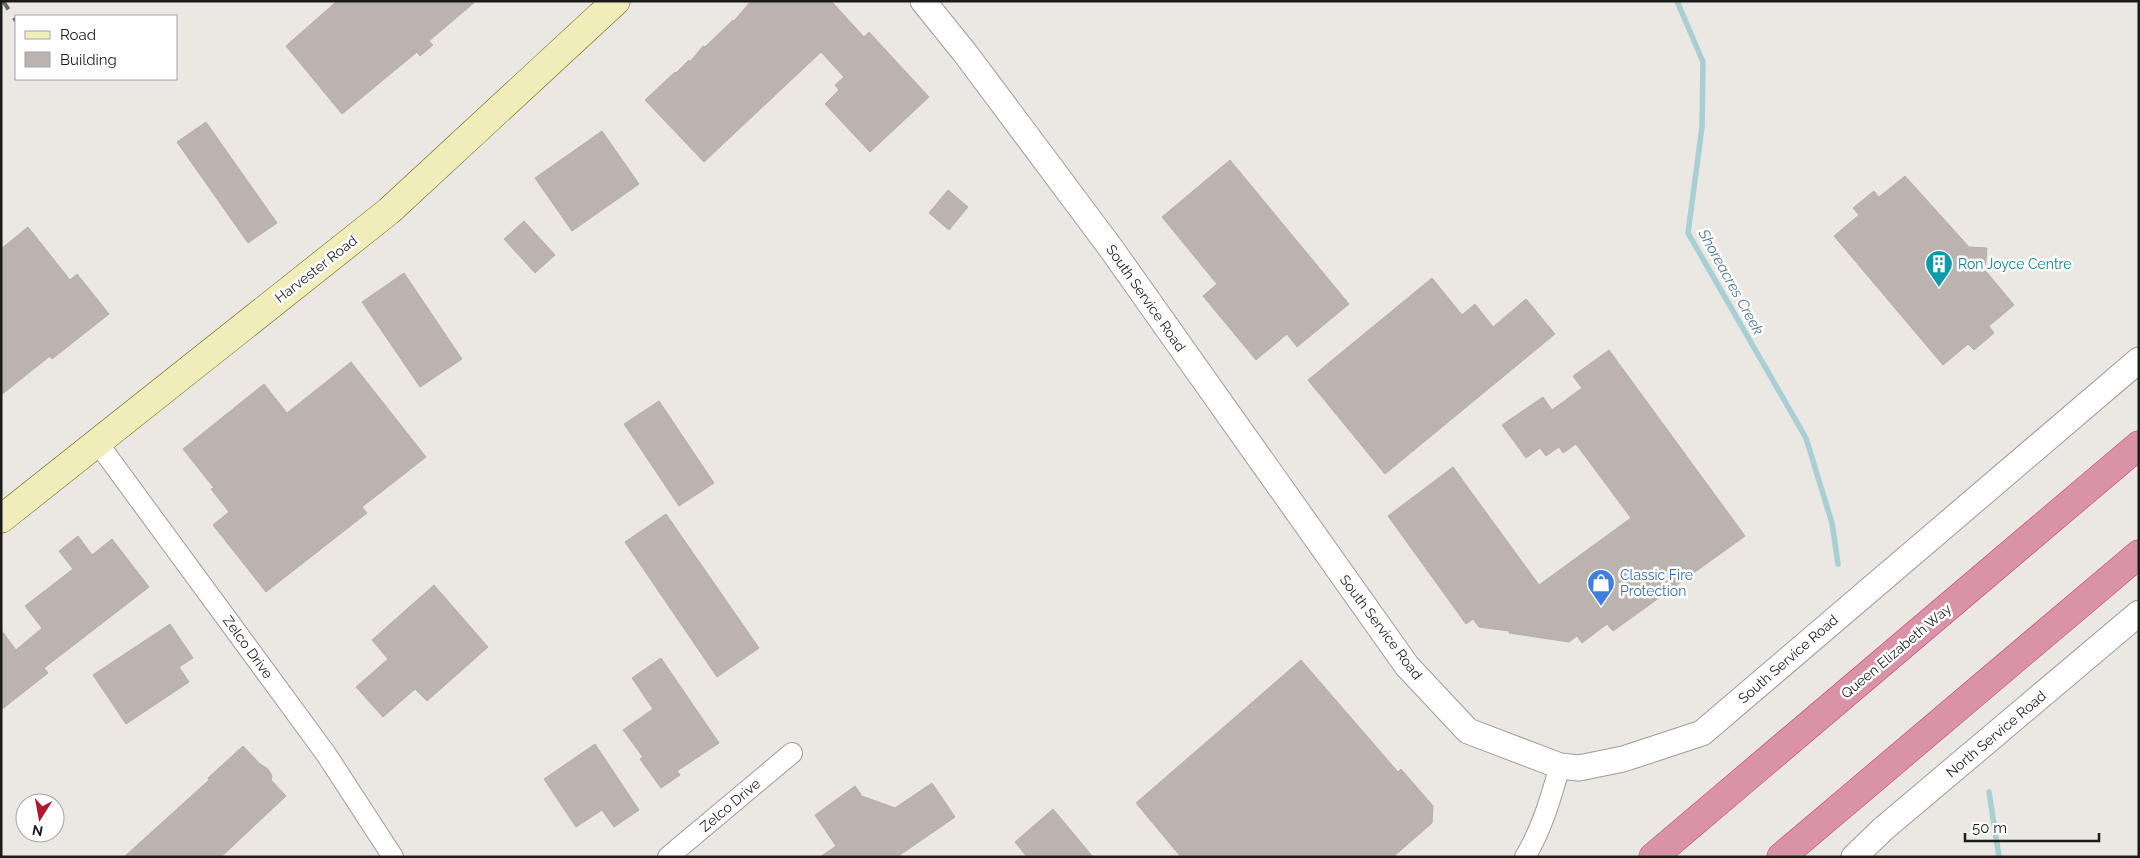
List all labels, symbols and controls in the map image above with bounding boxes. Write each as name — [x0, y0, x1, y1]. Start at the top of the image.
legend — [15, 15, 178, 80]
text: Road — [60, 26, 96, 44]
text: Building — [60, 51, 117, 69]
water label: Shoreacres Creek — [1694, 225, 1768, 338]
street label: Harvester Road — [272, 232, 360, 306]
street label: South Service Road — [1103, 242, 1189, 354]
building icon: Ron Joyce Centre — [1924, 249, 1954, 288]
place label: Ron Joyce Centre — [1958, 256, 2072, 272]
place label: Classic Fire Protection — [1620, 567, 1693, 599]
shop icon: Classic Fire Protection — [1586, 568, 1616, 607]
street label: South Service Road — [1336, 572, 1426, 682]
street label: Queen Elizabeth Way — [1838, 600, 1955, 702]
street label: South Service Road — [1735, 611, 1841, 707]
street label: Zelco Drive — [220, 613, 276, 681]
street label: North Service Road — [1943, 688, 2049, 780]
street label: Zelco Drive — [697, 775, 763, 835]
north arrow — [15, 793, 65, 843]
scale bar — [1965, 810, 2099, 842]
text: 50 m — [1972, 819, 2007, 837]
text: N — [31, 822, 44, 840]

